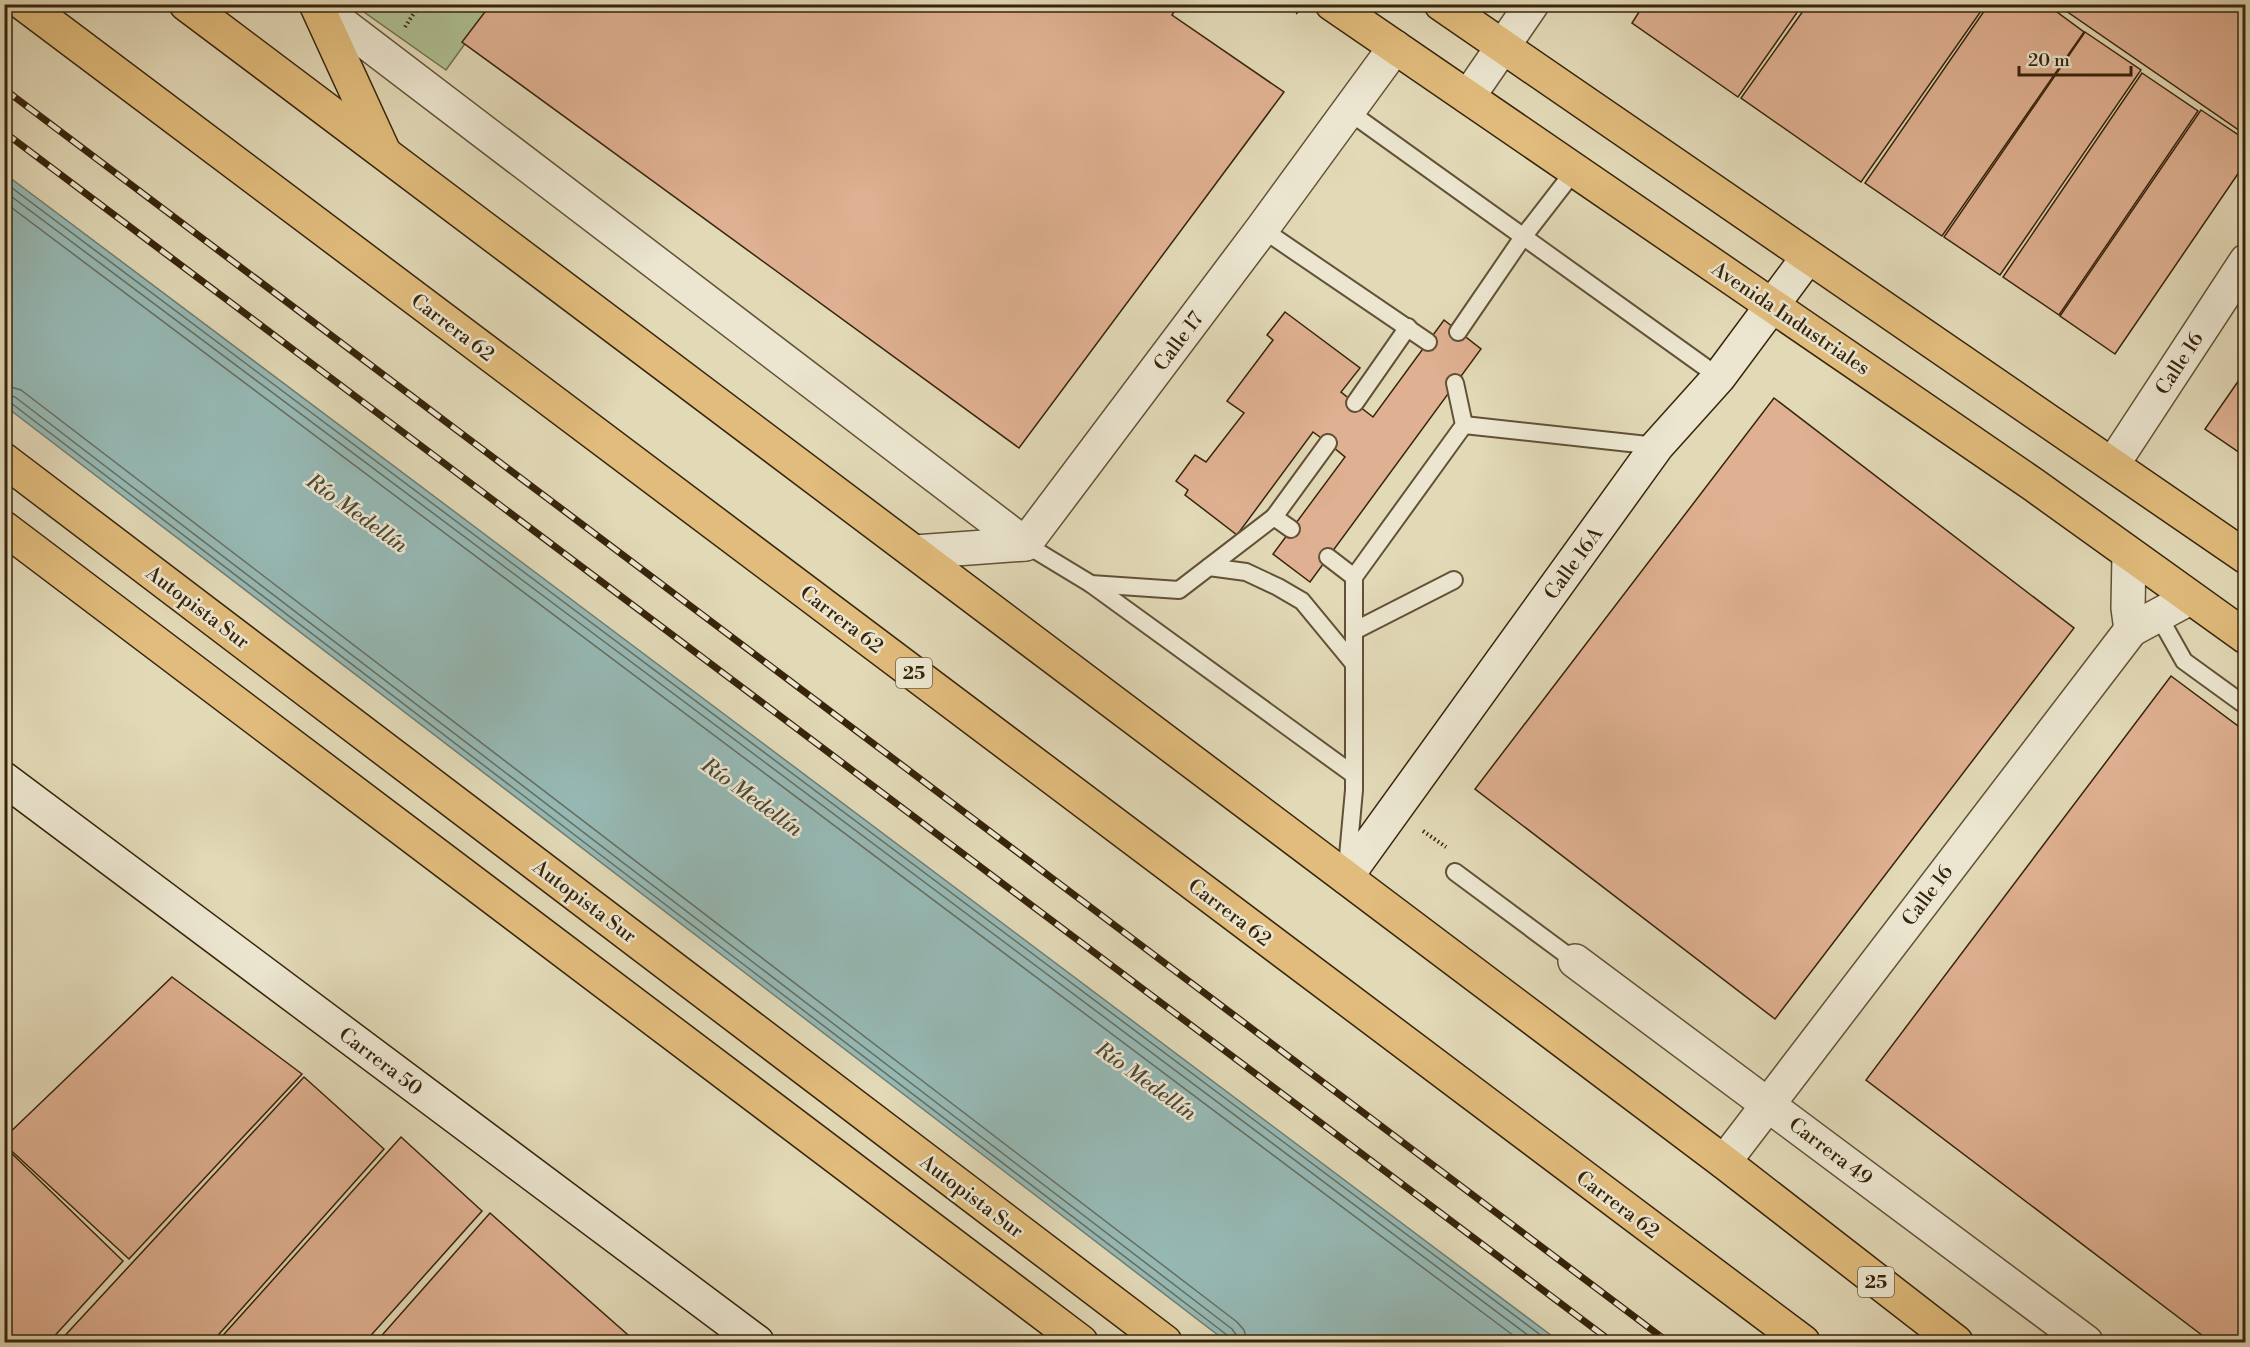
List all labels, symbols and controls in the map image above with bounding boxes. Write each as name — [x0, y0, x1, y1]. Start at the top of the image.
scale bar — [2019, 39, 2132, 77]
text: 20 m — [2028, 49, 2070, 72]
street label: Avenida Industriales — [1705, 256, 1874, 381]
street label: Carrera 62 — [406, 289, 499, 368]
street label: Calle 17 — [1149, 307, 1210, 376]
street label: Calle 16 — [2151, 328, 2210, 400]
water label: Río Medellín — [300, 468, 412, 559]
street label: Calle 16A — [1540, 522, 1610, 605]
street label: Autopista Sur — [140, 561, 254, 655]
street label: Carrera 62 — [795, 581, 888, 660]
road number: 25 — [896, 658, 932, 688]
water label: Río Medellín — [695, 752, 807, 843]
street label: Autopista Sur — [527, 855, 641, 949]
street label: Calle 16 — [1897, 860, 1959, 931]
street label: Carrera 62 — [1183, 874, 1276, 953]
street label: Carrera 50 — [333, 1023, 427, 1102]
water label: Río Medellín — [1089, 1036, 1201, 1127]
street label: Carrera 49 — [1783, 1113, 1877, 1192]
street label: Autopista Sur — [914, 1150, 1028, 1244]
street label: Carrera 62 — [1571, 1166, 1664, 1245]
road number: 25 — [1858, 1267, 1894, 1297]

